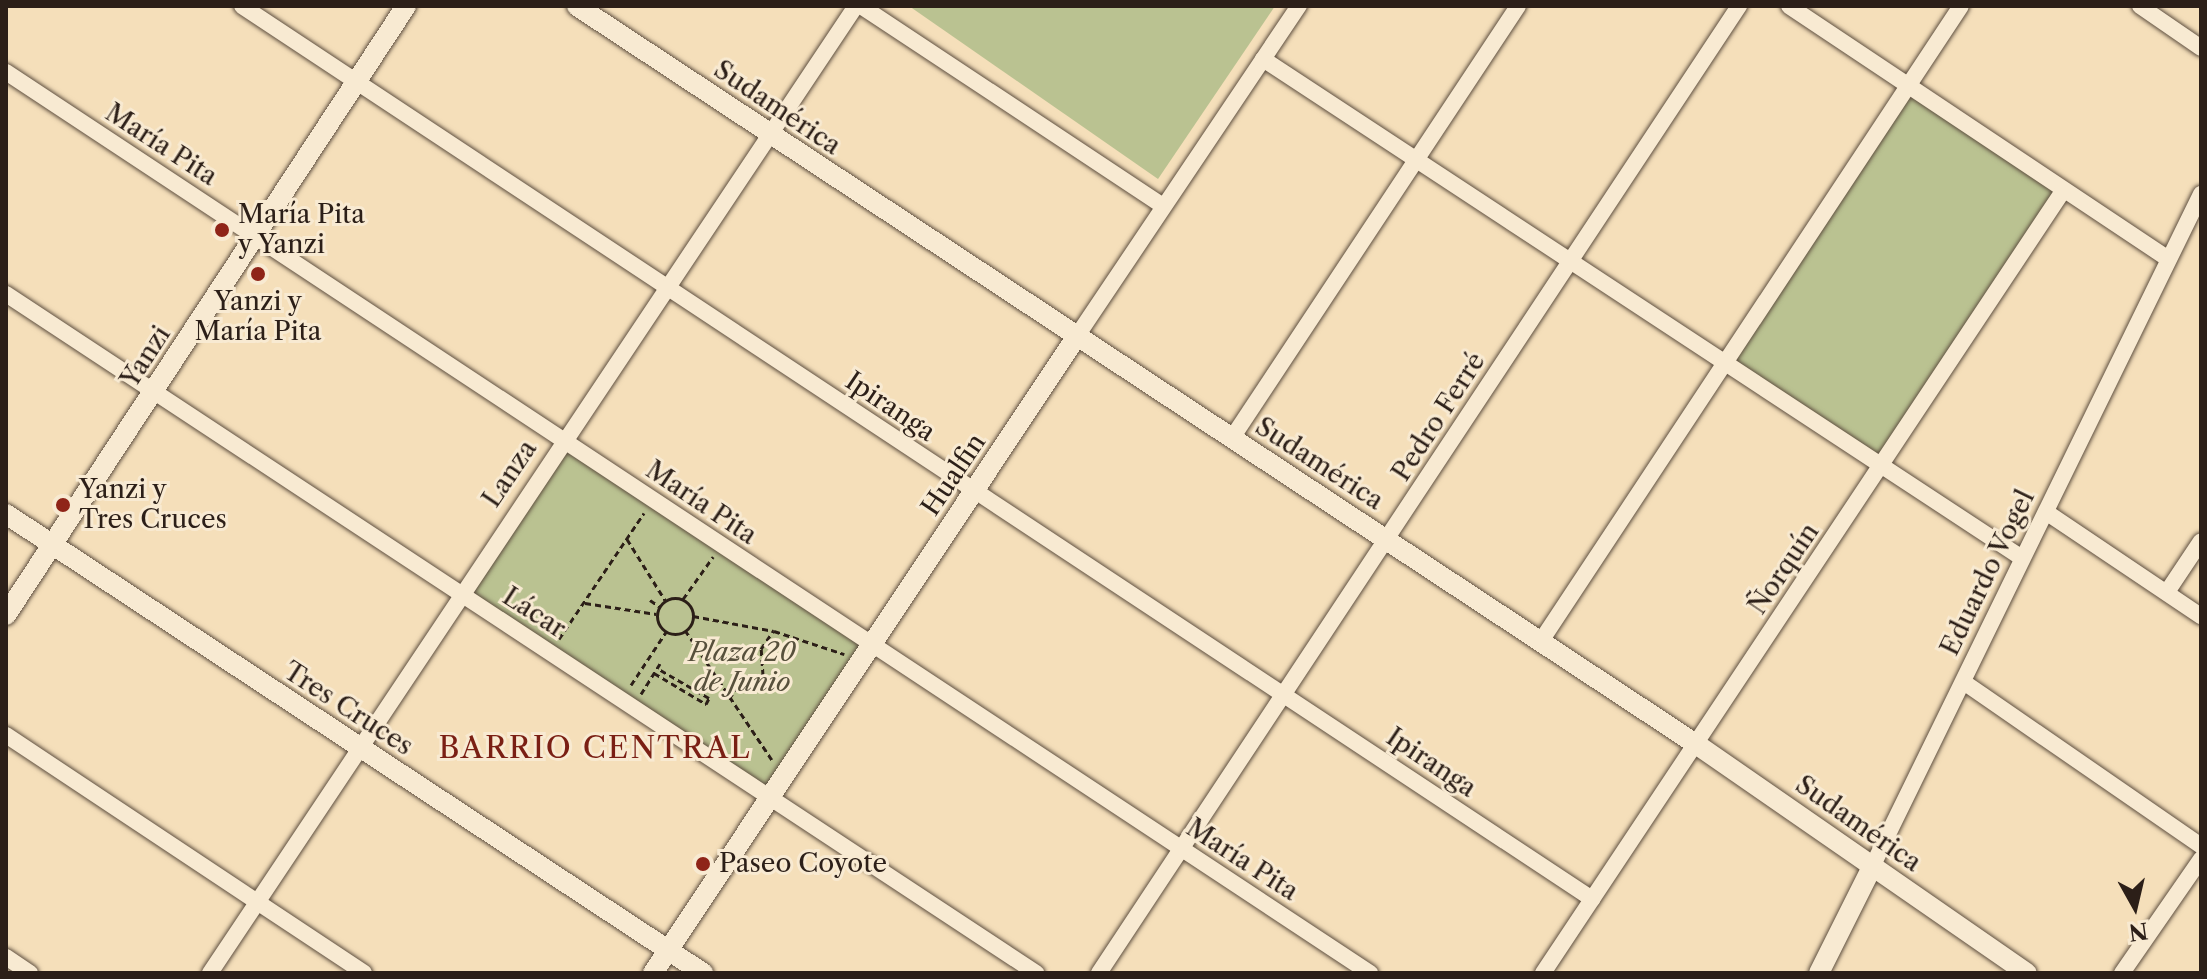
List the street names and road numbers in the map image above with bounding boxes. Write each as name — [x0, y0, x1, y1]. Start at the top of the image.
street label: Sudamérica — [708, 54, 846, 162]
street label: María Pita — [99, 97, 223, 193]
street label: Yanzi — [115, 320, 177, 394]
street label: Pedro Ferré — [1386, 347, 1492, 487]
street label: Ipiranga — [839, 366, 941, 448]
street label: Sudamérica — [1249, 411, 1389, 517]
street label: Hualfin — [915, 428, 993, 522]
street label: Lanza — [476, 435, 544, 513]
street label: María Pita — [640, 454, 762, 552]
street label: Eduardo Vogel — [1934, 485, 2042, 661]
street label: Ñorquín — [1742, 517, 1826, 621]
street label: Lácar — [497, 581, 571, 645]
street label: Tres Cruces — [278, 656, 418, 762]
street label: Ipiranga — [1380, 722, 1482, 804]
street label: Sudamérica — [1789, 769, 1927, 879]
street label: María Pita — [1180, 812, 1304, 908]

